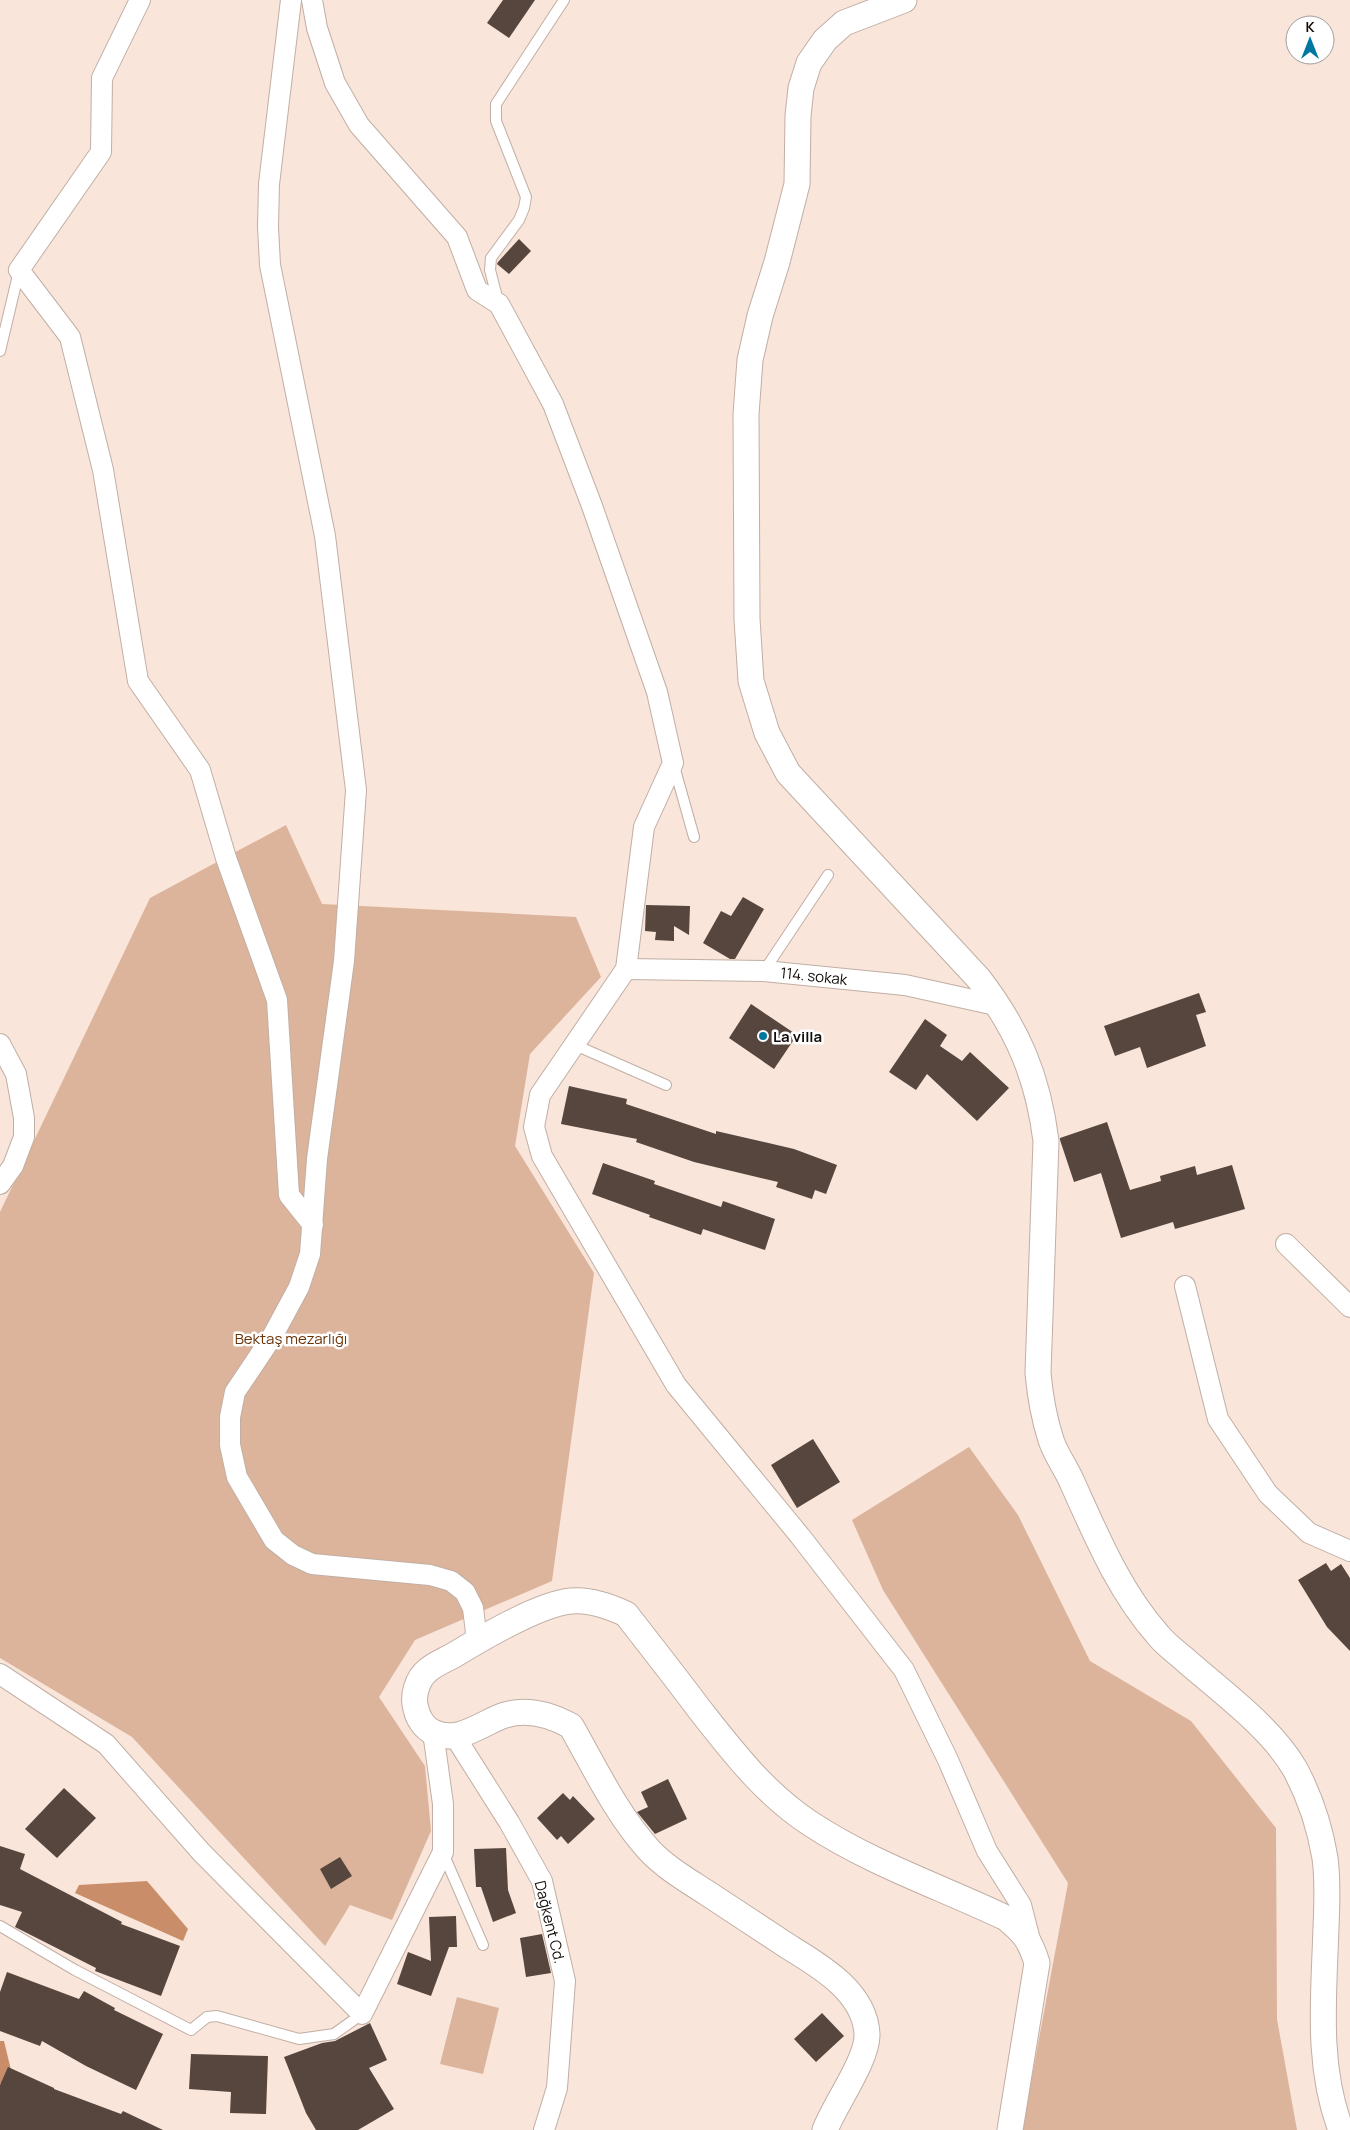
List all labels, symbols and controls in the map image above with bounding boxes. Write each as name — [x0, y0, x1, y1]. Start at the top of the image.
north arrow — [1285, 15, 1335, 65]
text: K — [1305, 17, 1315, 36]
street label: 114. sokak — [780, 962, 849, 990]
place label: La villa — [773, 1026, 822, 1047]
marker: La villa — [757, 1030, 769, 1042]
park label: Bektaş mezarlığı — [235, 1328, 347, 1349]
street label: Dağkent Cd. — [530, 1878, 570, 1966]

